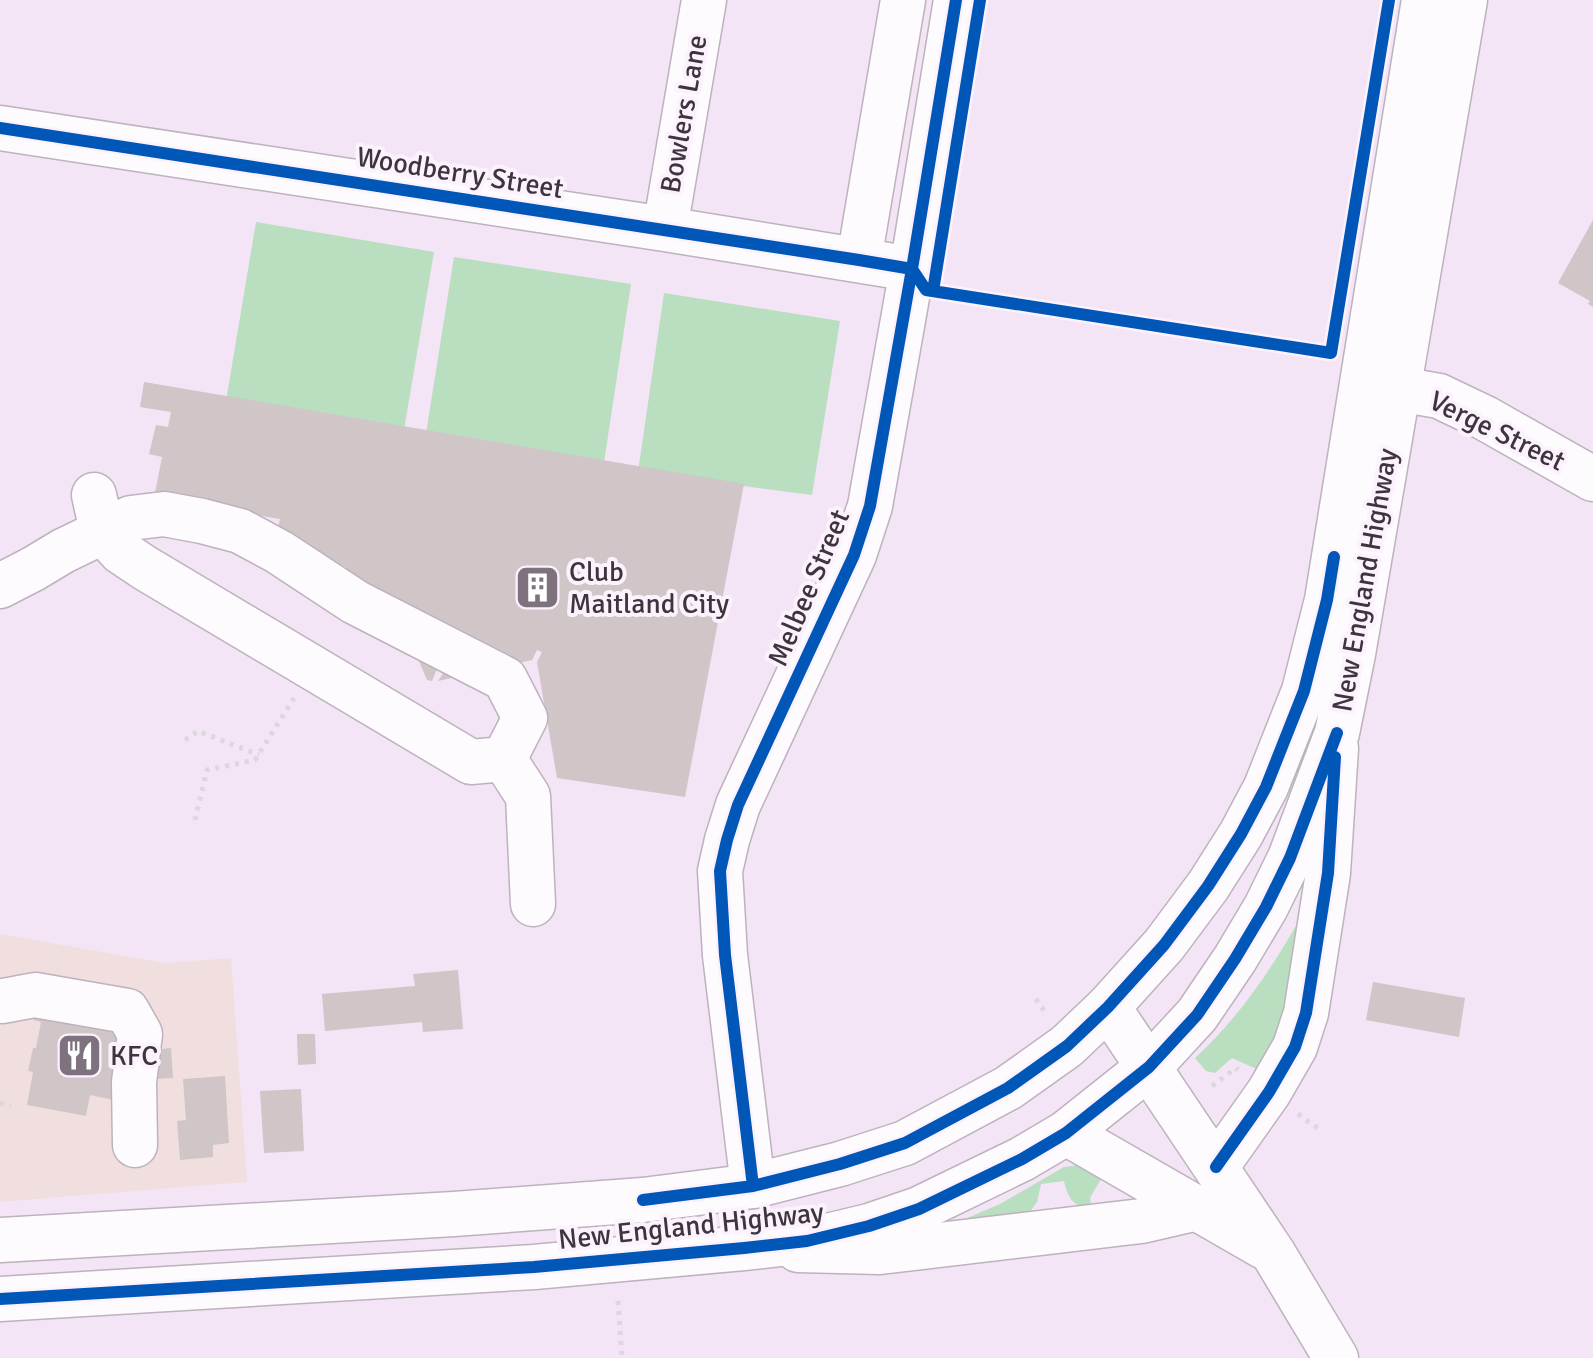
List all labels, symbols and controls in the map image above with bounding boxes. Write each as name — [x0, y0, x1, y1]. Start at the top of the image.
street label: Bowlers Lane — [653, 32, 715, 196]
street label: Woodberry Street — [354, 140, 566, 206]
street label: Verge Street — [1424, 384, 1571, 479]
street label: New England Highway — [1325, 446, 1405, 714]
street label: Melbee Street — [761, 504, 857, 671]
place label: Club Maitland City — [569, 555, 729, 621]
building icon: Club Maitland City — [514, 564, 562, 612]
restaurant icon: KFC — [55, 1032, 103, 1080]
place label: KFC — [110, 1039, 158, 1073]
street label: New England Highway — [557, 1195, 825, 1257]

